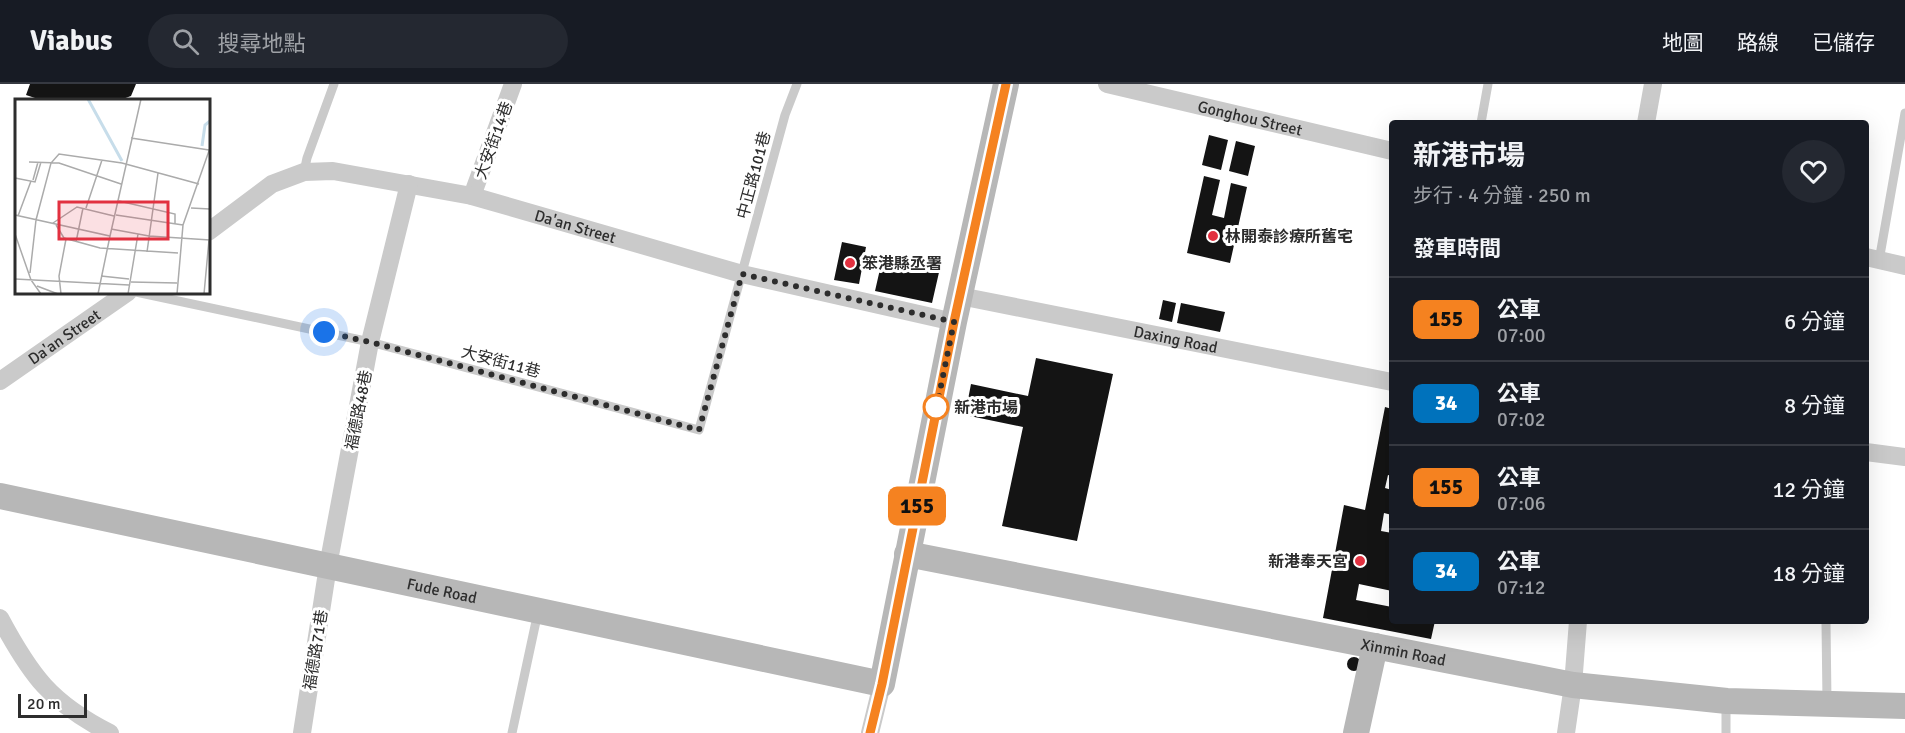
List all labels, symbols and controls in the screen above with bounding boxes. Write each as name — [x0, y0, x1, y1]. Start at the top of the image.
search box — [148, 14, 568, 68]
text: Viabus — [30, 24, 112, 58]
icon: search — [169, 25, 202, 58]
text: 搜尋地點 — [217, 30, 305, 57]
text: 地圖 — [1662, 30, 1704, 56]
text: 路線 — [1737, 30, 1779, 56]
text: 已儲存 — [1812, 30, 1875, 56]
street label: Gonghou Street — [1196, 97, 1305, 141]
inset map — [15, 99, 210, 294]
street label: 大安街14巷 — [471, 99, 517, 182]
street label: 中正路101巷 — [733, 129, 775, 221]
text: 新港市場 — [1413, 139, 1525, 173]
button: heart — [1782, 140, 1845, 203]
text: 步行 · 4 分鐘 · 250 m — [1413, 183, 1591, 208]
street label: Da'an Street — [532, 206, 618, 248]
place label: 林開泰診療所舊宅 — [1225, 227, 1353, 247]
marker: 林開泰診療所舊宅 — [1206, 229, 1220, 243]
text: 發車時間 — [1413, 235, 1501, 262]
place label: 笨港縣丞署 — [862, 254, 942, 274]
marker: 笨港縣丞署 — [843, 256, 857, 270]
text: 公車 — [1497, 296, 1541, 323]
street label: Da'an Street — [25, 305, 105, 369]
text: 155 — [1429, 306, 1463, 332]
text: 6 分鐘 — [1784, 308, 1845, 335]
your location — [309, 317, 339, 347]
street label: Daxing Road — [1132, 322, 1219, 358]
text: 07:00 — [1497, 323, 1546, 348]
street label: 大安街11巷 — [459, 342, 543, 382]
street label: 福德路48巷 — [341, 368, 377, 452]
text: 公車 — [1497, 380, 1541, 407]
text: 34 — [1435, 390, 1457, 416]
text: 8 分鐘 — [1784, 392, 1845, 419]
marker: 新港市場 — [923, 394, 949, 420]
place label: 新港市場 — [954, 398, 1018, 418]
text: 07:02 — [1497, 407, 1546, 432]
text: 公車 — [1497, 464, 1541, 491]
text: 155 — [1429, 474, 1463, 500]
text: 12 分鐘 — [1772, 476, 1845, 503]
line badge: 155 — [882, 486, 952, 526]
text: 07:06 — [1497, 491, 1546, 516]
text: 155 — [900, 493, 934, 519]
text: 公車 — [1497, 548, 1541, 575]
place label: 新港奉天宮 — [1268, 552, 1348, 572]
marker: 新港奉天宮 — [1353, 554, 1367, 568]
text: 34 — [1435, 558, 1457, 584]
text: 18 分鐘 — [1772, 560, 1845, 587]
street label: Fude Road — [405, 574, 479, 608]
text: 07:12 — [1497, 575, 1546, 600]
street label: 福德路71巷 — [300, 608, 332, 692]
street label: Xinmin Road — [1359, 635, 1447, 671]
scale bar — [18, 691, 87, 718]
text: 20 m — [27, 694, 61, 714]

